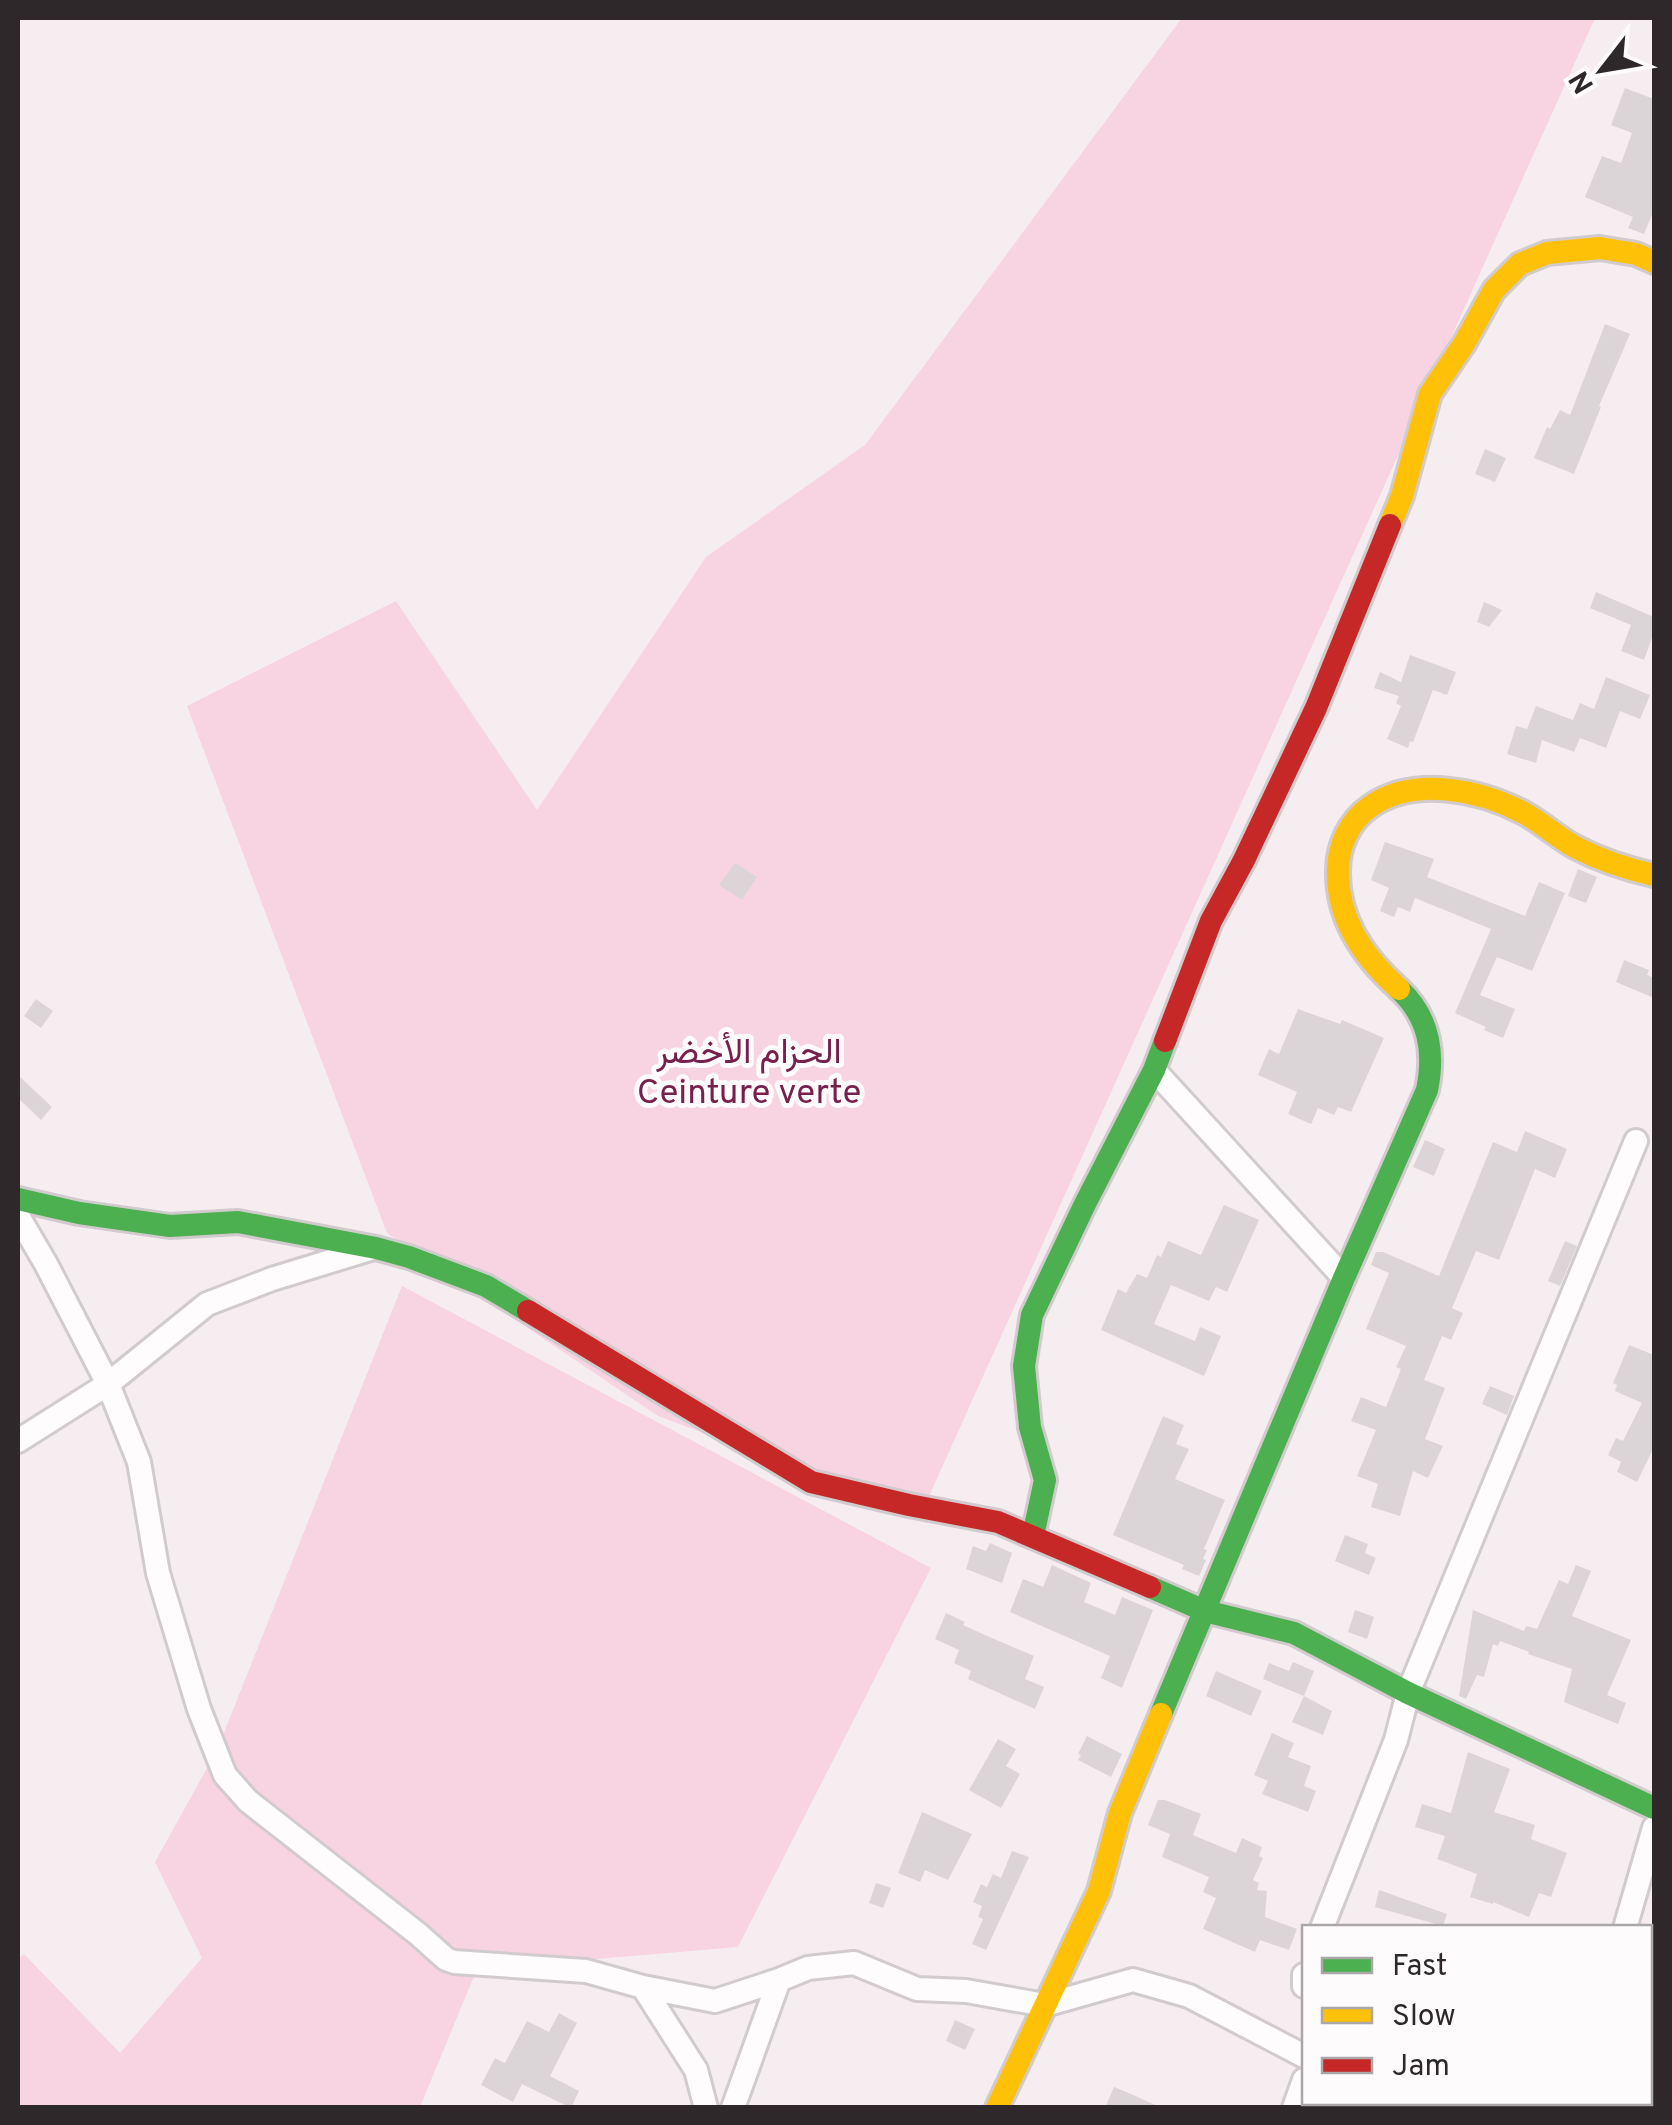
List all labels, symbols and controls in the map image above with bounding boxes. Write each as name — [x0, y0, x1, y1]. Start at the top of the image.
north arrow — [1552, 20, 1652, 120]
text: N — [1563, 63, 1604, 99]
park label: الحزام الأخضر Ceinture verte — [637, 1032, 861, 1116]
legend — [1302, 1925, 1652, 2105]
text: Fast — [1392, 1949, 1447, 1986]
text: Slow — [1392, 1999, 1456, 2036]
text: Jam — [1392, 2049, 1450, 2086]

